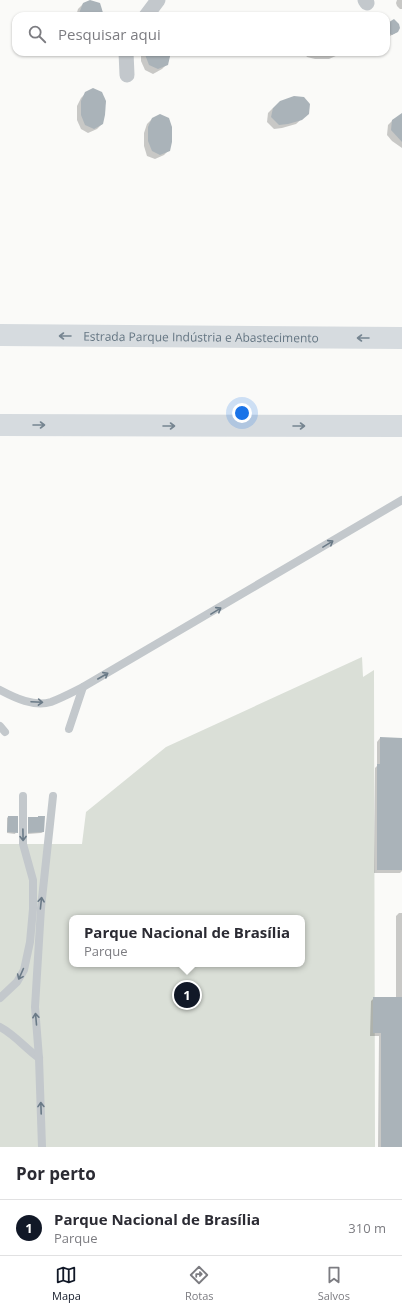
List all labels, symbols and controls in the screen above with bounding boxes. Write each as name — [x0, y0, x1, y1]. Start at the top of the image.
search box — [12, 12, 390, 56]
icon: search — [26, 23, 48, 45]
text: Pesquisar aqui — [58, 24, 161, 44]
street label: Estrada Parque Indústria e Abastecimento — [83, 327, 319, 346]
one-way arrow — [59, 332, 72, 340]
one-way arrow — [357, 334, 370, 341]
your location — [232, 403, 252, 423]
one-way arrow — [32, 421, 45, 429]
one-way arrow — [162, 422, 175, 430]
one-way arrow — [292, 422, 305, 430]
one-way arrow — [322, 540, 334, 548]
one-way arrow — [210, 606, 222, 614]
one-way arrow — [97, 671, 109, 679]
one-way arrow — [30, 698, 43, 706]
one-way arrow — [19, 828, 26, 841]
one-way arrow — [38, 897, 45, 910]
popup — [69, 915, 305, 967]
text: Parque Nacional de Brasília — [84, 922, 290, 942]
text: Parque — [84, 942, 128, 960]
one-way arrow — [17, 967, 24, 979]
pin: 1 — [174, 980, 200, 1010]
one-way arrow — [32, 1013, 39, 1026]
one-way arrow — [37, 1102, 44, 1115]
text: Por perto — [16, 1162, 96, 1185]
text: Parque Nacional de Brasília — [54, 1209, 260, 1229]
text: 1 — [25, 1219, 33, 1237]
text: 310 m — [348, 1219, 386, 1237]
text: Parque — [54, 1229, 98, 1247]
tab: Mapa — [52, 1264, 81, 1303]
tab: Rotas — [185, 1264, 214, 1303]
tab: Salvos — [318, 1264, 350, 1303]

